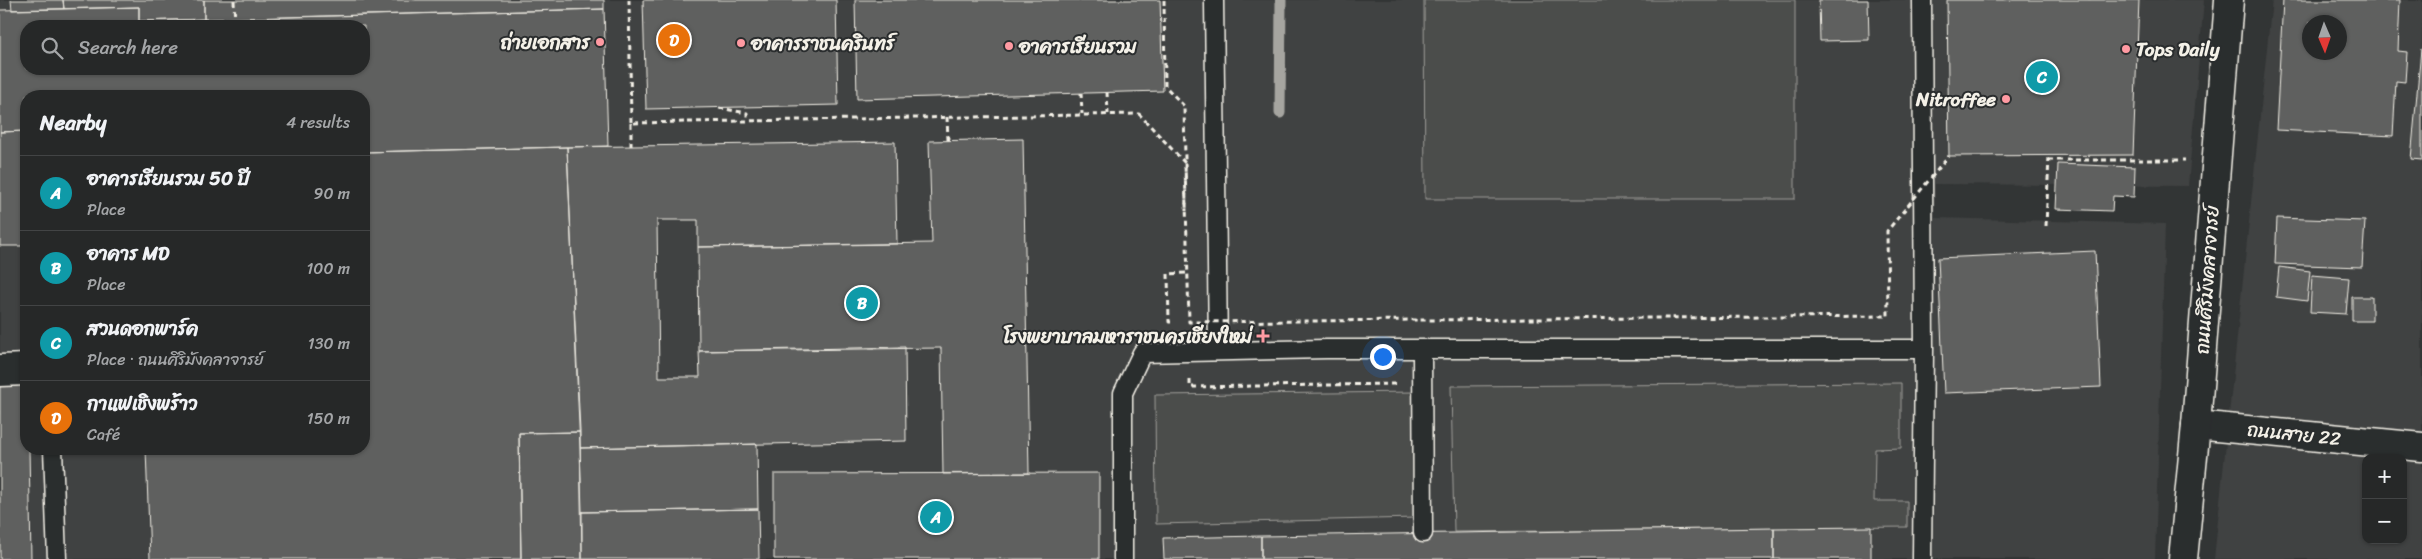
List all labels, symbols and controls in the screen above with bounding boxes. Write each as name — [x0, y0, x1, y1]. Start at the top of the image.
north arrow — [2302, 15, 2347, 60]
search box — [20, 20, 370, 75]
pin: D — [658, 21, 690, 59]
place label: ถ่ายเอกสาร — [501, 26, 592, 59]
place label: อาคารราชนครินทร์ — [750, 27, 898, 60]
place label: อาคารเรียนรวม — [1018, 30, 1137, 63]
text: Search here — [78, 31, 178, 64]
place label: Tops Daily — [2136, 33, 2221, 66]
icon: search — [38, 34, 66, 62]
marker: ถ่ายเอกสาร — [594, 36, 606, 48]
marker: อาคารราชนครินทร์ — [735, 37, 747, 49]
marker: อาคารเรียนรวม — [1003, 40, 1015, 52]
marker: Tops Daily — [2120, 43, 2132, 55]
pin: C — [2026, 58, 2058, 96]
place label: Nitroffee — [1915, 83, 1996, 116]
marker: Nitroffee — [2000, 93, 2012, 105]
text: Nearby — [40, 104, 106, 142]
text: 4 results — [286, 108, 350, 137]
text: อาคารเรียนรวม 50 ปี — [87, 162, 250, 195]
text: A — [51, 179, 61, 208]
text: 90 m — [314, 179, 350, 208]
text: Place — [87, 195, 126, 224]
street label: ถนนศิริมังคลาจารย์ — [2185, 202, 2229, 355]
text: อาคาร MD — [87, 237, 169, 270]
text: B — [51, 254, 61, 283]
text: 100 m — [306, 254, 350, 283]
text: Place — [87, 270, 126, 299]
pin: B — [846, 284, 878, 322]
text: สวนดอกพาร์ค — [87, 312, 198, 345]
place label: โรงพยาบาลมหาราชนครเชียงใหม่ — [1003, 320, 1254, 353]
text: C — [51, 329, 61, 358]
text: 130 m — [308, 329, 350, 358]
marker: โรงพยาบาลมหาราชนครเชียงใหม่ — [1256, 329, 1270, 343]
your location — [1370, 344, 1396, 370]
text: Place · ถนนศิริมังคลาจารย์ — [87, 345, 264, 374]
text: กาแฟเชิงพร้าว — [87, 387, 198, 420]
text: D — [51, 404, 61, 433]
text: 150 m — [307, 404, 350, 433]
street label: ถนนสาย 22 — [2245, 413, 2343, 455]
text: Café — [87, 420, 120, 449]
map controls — [2362, 454, 2407, 544]
button: + — [2362, 454, 2407, 499]
pin: A — [920, 498, 952, 536]
button: − — [2362, 499, 2407, 544]

